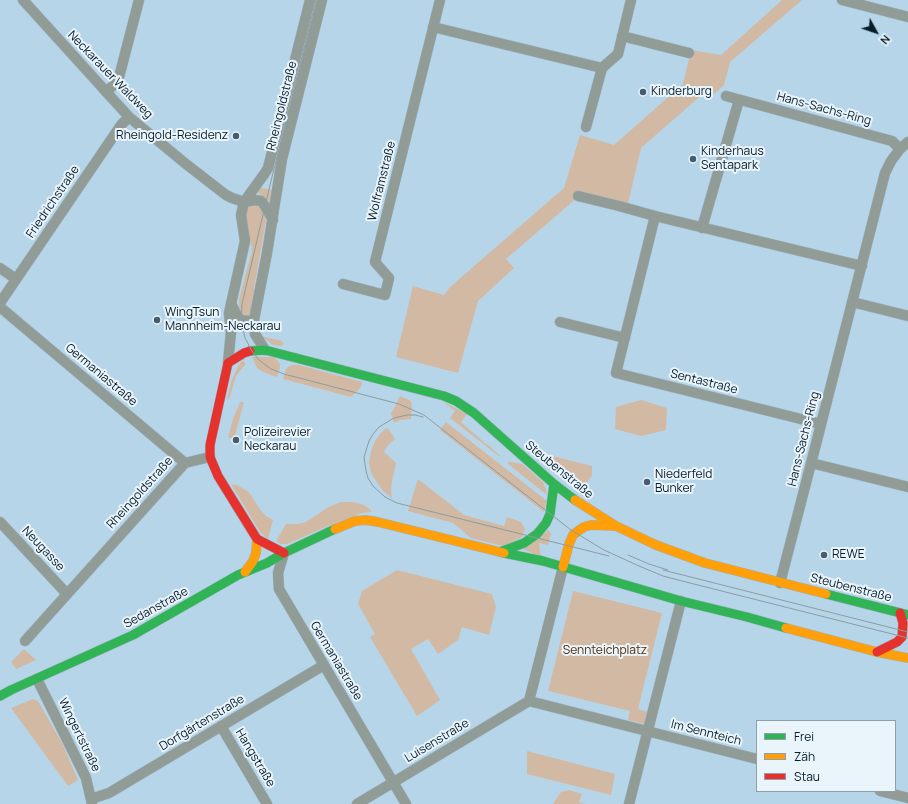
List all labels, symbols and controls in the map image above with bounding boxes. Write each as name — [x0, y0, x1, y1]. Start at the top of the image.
north arrow — [856, 12, 896, 52]
street label: Neckarauer Waldweg — [64, 28, 156, 122]
text: N — [877, 32, 894, 48]
street label: Rheingoldstraße — [264, 60, 300, 152]
place label: Kinderburg — [651, 85, 712, 99]
marker: Kinderburg — [638, 87, 648, 97]
street label: Hans-Sachs-Ring — [775, 89, 873, 129]
place label: Rheingold-Residenz — [116, 129, 228, 143]
marker: Rheingold-Residenz — [231, 131, 241, 141]
street label: Wolframstraße — [365, 140, 399, 222]
place label: Kinderhaus Sentapark — [701, 145, 764, 173]
marker: Kinderhaus Sentapark — [688, 154, 698, 164]
street label: Friedrichstraße — [23, 163, 83, 241]
place label: WingTsun Mannheim-Neckarau — [165, 306, 281, 334]
marker: WingTsun Mannheim-Neckarau — [152, 315, 162, 325]
street label: Germaniastraße — [62, 341, 140, 409]
street label: Sentastraße — [669, 367, 739, 397]
street label: Hans-Sachs-Ring — [785, 390, 823, 488]
place label: Polizeirevier Neckarau — [244, 426, 311, 454]
marker: Polizeirevier Neckarau — [231, 435, 241, 445]
street label: Steubenstraße — [522, 438, 596, 502]
street label: Rheingoldstraße — [104, 454, 176, 532]
place label: Niederfeld Bunker — [655, 468, 712, 496]
marker: Niederfeld Bunker — [642, 477, 652, 487]
street label: Neugasse — [19, 524, 67, 574]
place label: REWE — [832, 548, 864, 562]
marker: REWE — [819, 550, 829, 560]
street label: Steubenstraße — [809, 571, 893, 605]
street label: Sedanstraße — [121, 584, 191, 632]
street label: Germaniastraße — [307, 619, 365, 703]
park label: Sennteichplatz — [563, 644, 647, 658]
street label: Dorfgärtenstraße — [157, 692, 247, 754]
street label: Wingertstraße — [55, 696, 103, 774]
street label: Luisenstraße — [402, 716, 472, 766]
street label: Im Sennteich — [669, 717, 743, 749]
legend — [756, 720, 896, 792]
street label: Hangstraße — [232, 726, 278, 790]
text: Frei — [794, 728, 814, 745]
text: Zäh — [794, 748, 815, 765]
text: Stau — [794, 768, 820, 785]

